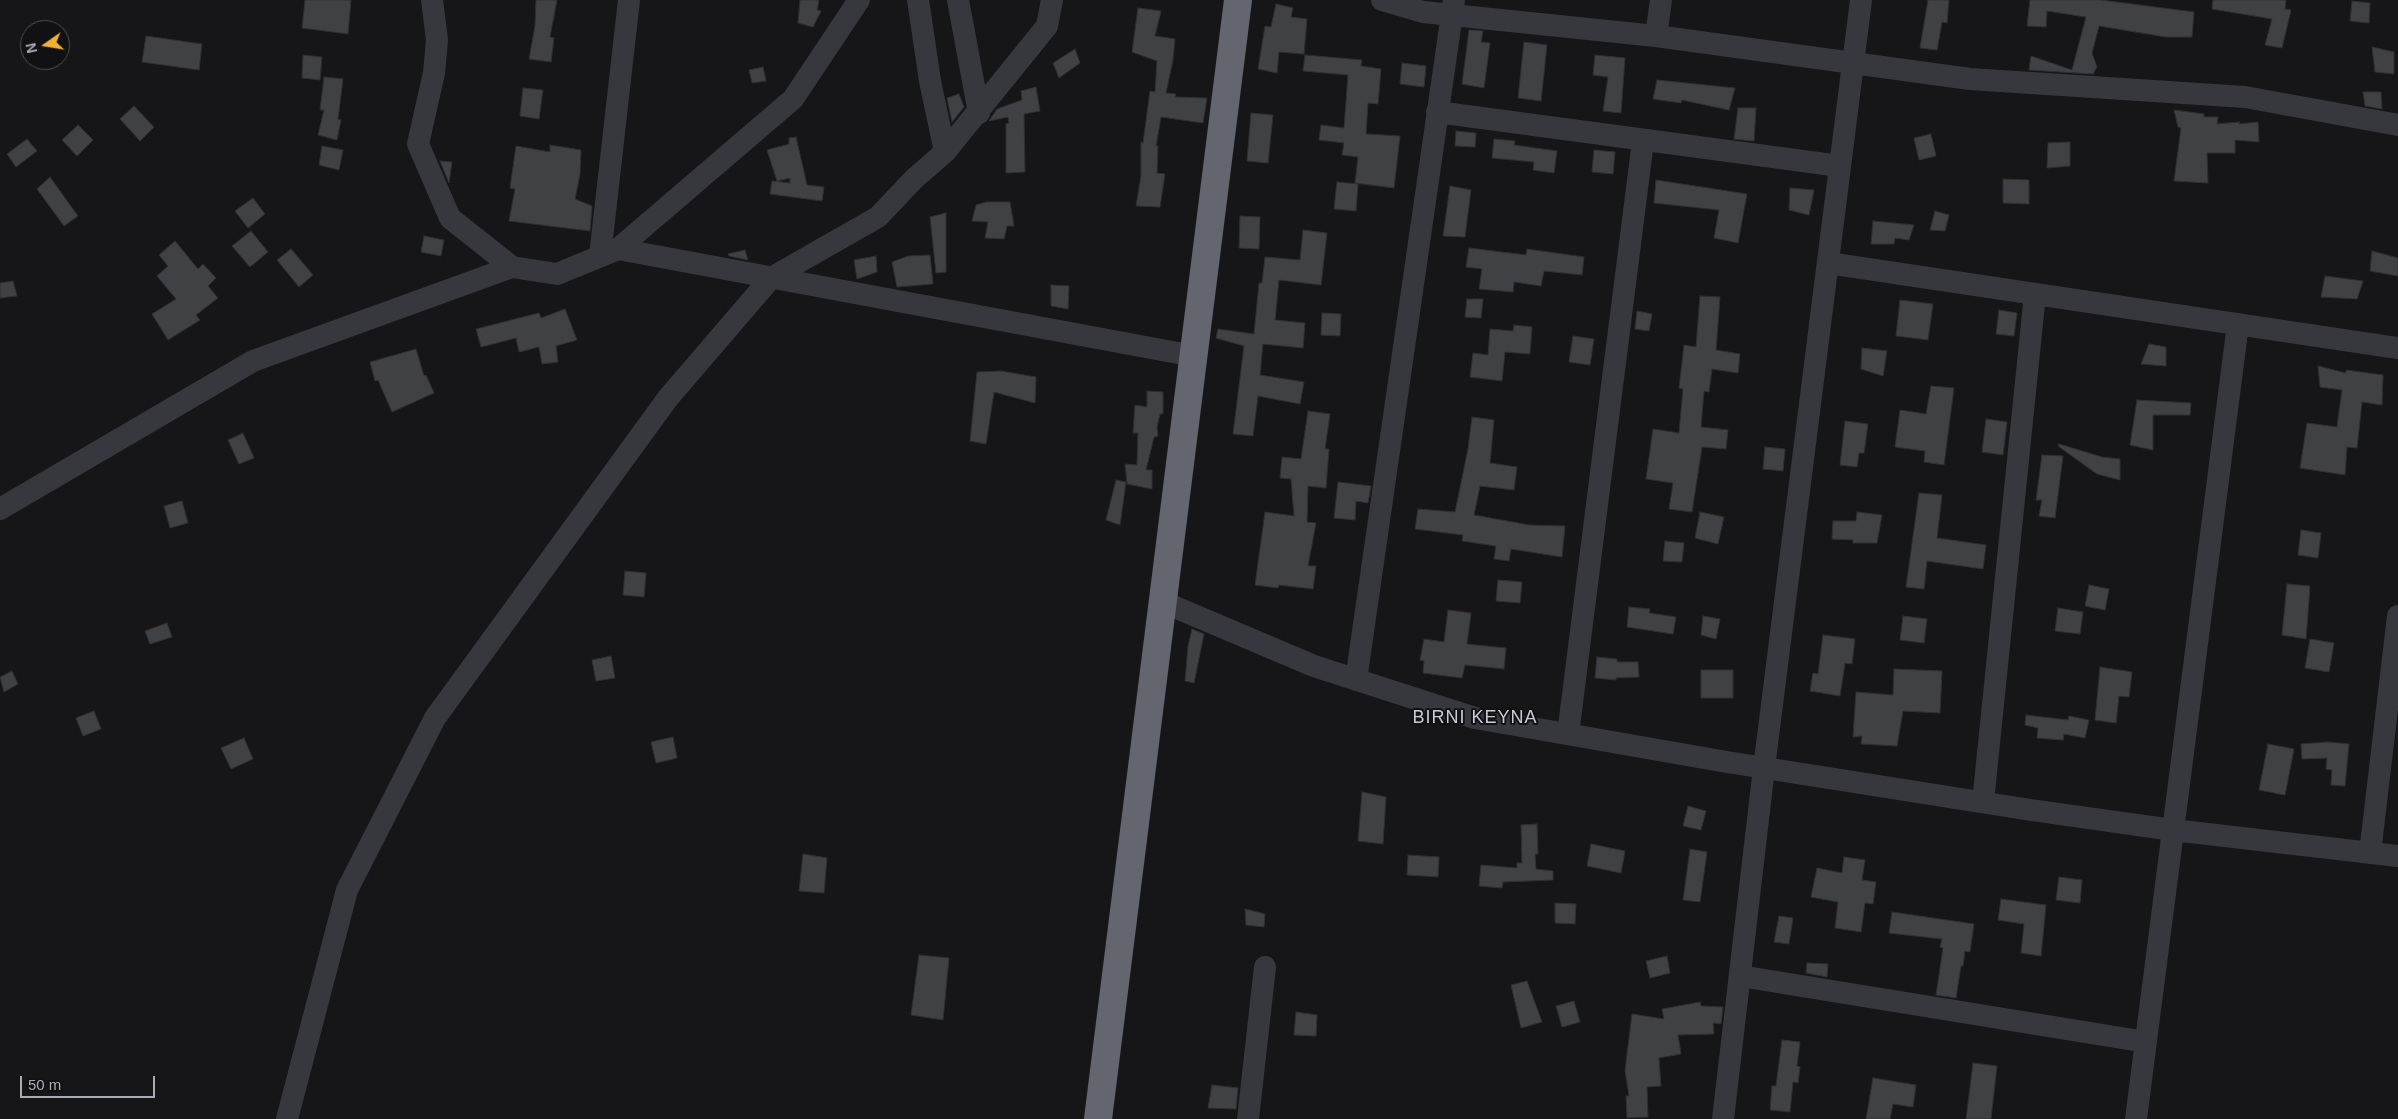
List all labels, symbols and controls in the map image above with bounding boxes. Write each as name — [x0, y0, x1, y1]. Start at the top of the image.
north arrow — [20, 20, 70, 70]
text: N — [22, 41, 40, 55]
district label: BIRNI KEYNA — [1411, 707, 1539, 729]
scale bar — [22, 1066, 158, 1098]
text: 50 m — [28, 1076, 61, 1093]

